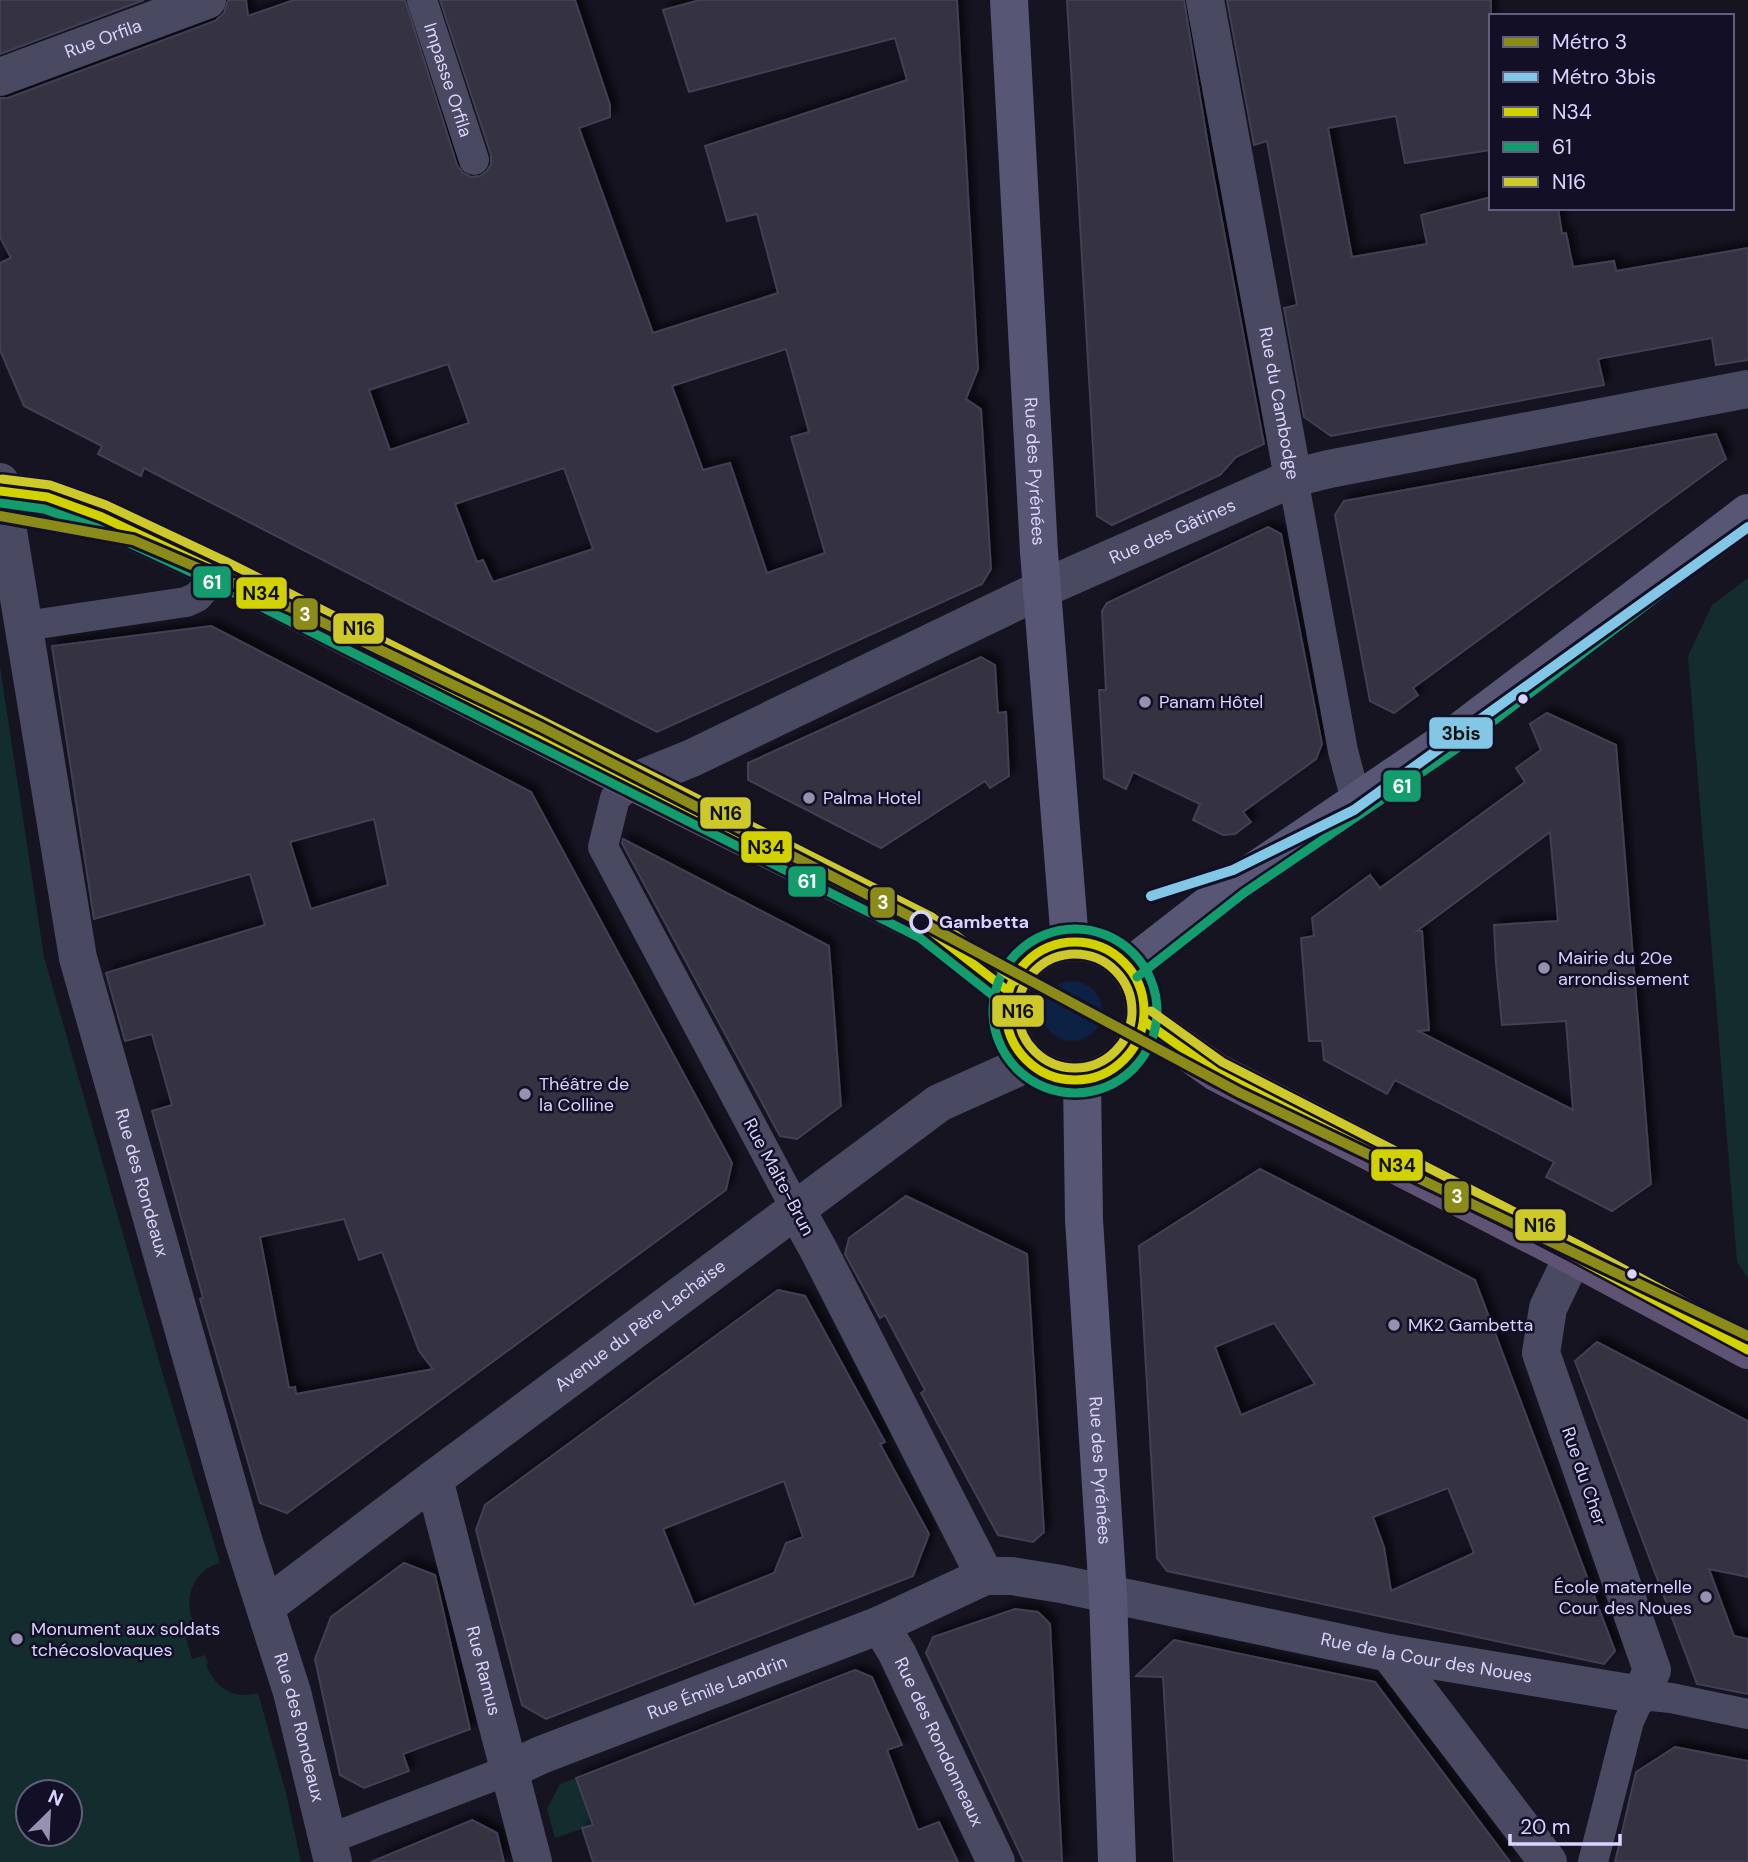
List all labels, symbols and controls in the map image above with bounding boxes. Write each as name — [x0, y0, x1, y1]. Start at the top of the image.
street label: Rue Orfila — [61, 13, 145, 64]
legend — [1489, 14, 1734, 210]
street label: Impasse Orfila — [418, 20, 478, 140]
text: Métro 3 — [1552, 28, 1627, 56]
text: Métro 3bis — [1552, 63, 1656, 91]
text: N34 — [1552, 98, 1592, 126]
text: 61 — [1552, 133, 1572, 161]
text: N16 — [1552, 168, 1586, 196]
street label: Rue du Cambodge — [1253, 325, 1305, 481]
street label: Rue des Pyrénées — [1019, 397, 1051, 546]
street label: Rue des Gâtines — [1106, 493, 1239, 570]
line badge: 61 — [192, 565, 232, 599]
text: 61 — [203, 570, 221, 595]
line badge: N34 — [235, 576, 288, 610]
text: N34 — [242, 581, 280, 606]
line badge: 3 — [292, 597, 319, 631]
text: 3 — [299, 602, 311, 627]
line badge: N16 — [332, 612, 385, 645]
text: N16 — [343, 616, 375, 641]
place label: Panam Hôtel — [1159, 690, 1263, 714]
unlabelled marker — [1516, 692, 1530, 706]
marker: Panam Hôtel — [1137, 694, 1153, 710]
line badge: 3bis — [1428, 716, 1494, 750]
text: 3bis — [1441, 721, 1481, 746]
line badge: 61 — [1382, 769, 1422, 803]
text: 61 — [1393, 774, 1411, 799]
place label: Palma Hotel — [823, 786, 921, 810]
marker: Palma Hotel — [801, 790, 817, 806]
line badge: N16 — [699, 796, 752, 830]
text: N16 — [710, 801, 742, 826]
line badge: N34 — [740, 830, 793, 864]
text: N34 — [747, 835, 785, 860]
line badge: 61 — [787, 865, 827, 898]
text: 61 — [798, 869, 816, 894]
line badge: 3 — [869, 886, 896, 919]
text: 3 — [877, 890, 889, 915]
place label: Gambetta — [939, 910, 1029, 934]
marker: Gambetta — [910, 911, 932, 933]
place label: Mairie du 20e arrondissement — [1558, 946, 1689, 991]
marker: Mairie du 20e arrondissement — [1536, 960, 1552, 976]
line badge: N16 — [991, 994, 1045, 1028]
text: N16 — [1002, 999, 1034, 1024]
place label: Théâtre de la Colline — [539, 1072, 629, 1117]
marker: Théâtre de la Colline — [517, 1086, 533, 1102]
street label: Rue des Rondeaux — [109, 1106, 174, 1260]
street label: Rue Malte-Brun — [738, 1114, 820, 1240]
line badge: N34 — [1370, 1148, 1424, 1182]
text: N34 — [1378, 1153, 1416, 1178]
line badge: 3 — [1443, 1180, 1470, 1214]
text: 3 — [1451, 1184, 1463, 1209]
line badge: N16 — [1514, 1208, 1567, 1242]
text: N16 — [1524, 1213, 1556, 1238]
street label: Avenue du Père Lachaise — [550, 1254, 730, 1397]
unlabelled marker — [1625, 1267, 1639, 1281]
place label: MK2 Gambetta — [1408, 1313, 1533, 1337]
marker: MK2 Gambetta — [1386, 1317, 1402, 1333]
street label: Rue des Pyrénées — [1083, 1396, 1117, 1545]
street label: Rue du Cher — [1556, 1424, 1612, 1529]
place label: École maternelle Cour des Noues — [1554, 1575, 1692, 1620]
marker: École maternelle Cour des Noues — [1698, 1589, 1714, 1605]
place label: Monument aux soldats tchécoslovaques — [31, 1617, 220, 1662]
street label: Rue Ramus — [460, 1623, 507, 1718]
street label: Rue de la Cour des Noues — [1319, 1627, 1534, 1689]
marker: Monument aux soldats tchécoslovaques — [9, 1631, 25, 1647]
street label: Rue des Rondeaux — [268, 1650, 330, 1804]
street label: Rue Émile Landrin — [644, 1650, 791, 1725]
street label: Rue des Rondonneaux — [889, 1653, 989, 1830]
north arrow — [14, 1778, 84, 1848]
text: N — [44, 1784, 67, 1812]
scale bar — [1510, 1802, 1620, 1846]
text: 20 m — [1520, 1813, 1571, 1841]

